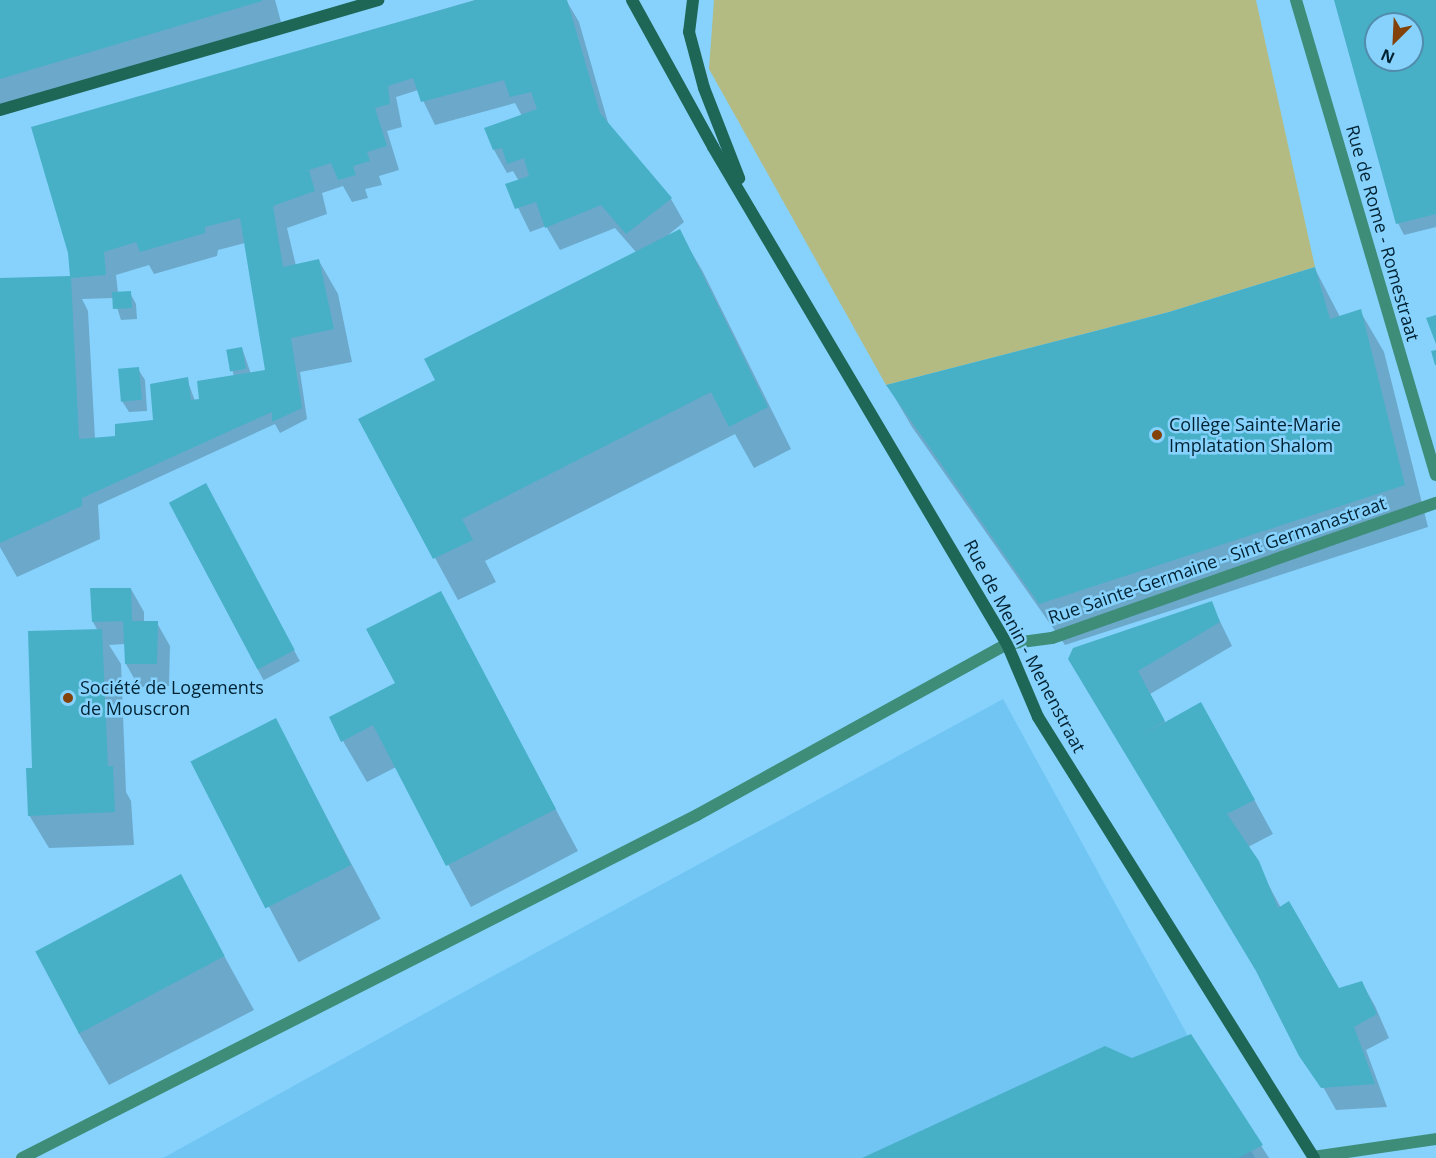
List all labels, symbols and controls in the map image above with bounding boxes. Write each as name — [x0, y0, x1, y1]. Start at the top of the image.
north arrow — [1364, 12, 1424, 72]
text: N — [1377, 44, 1398, 69]
street label: Rue de Rome - Romestraat — [1342, 122, 1424, 344]
place label: Collège Sainte-Marie Implatation Shalom — [1169, 414, 1341, 456]
marker: Collège Sainte-Marie Implatation Shalom — [1150, 428, 1164, 442]
street label: Rue Sainte-Germaine - Sint Germanastraat — [1045, 492, 1389, 628]
street label: Rue de Menin - Menenstraat — [960, 536, 1090, 756]
place label: Société de Logements de Mouscron — [80, 677, 264, 720]
marker: Société de Logements de Mouscron — [61, 691, 75, 705]

